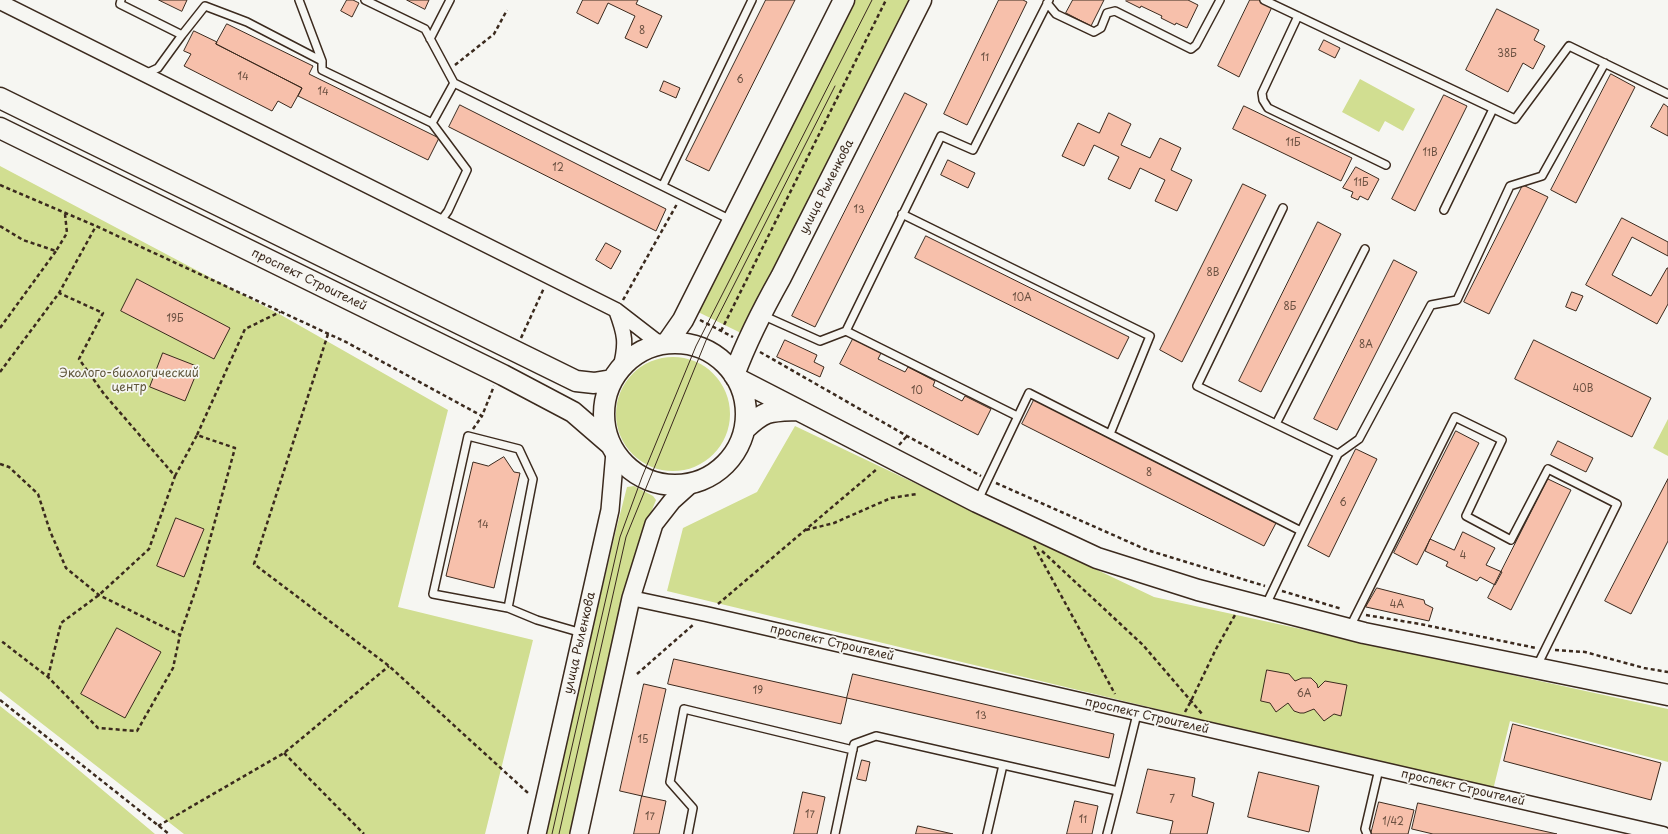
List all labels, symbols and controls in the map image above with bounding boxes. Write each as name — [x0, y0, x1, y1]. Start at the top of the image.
house number: 8 — [639, 25, 645, 37]
house number: 38Б — [1497, 48, 1517, 60]
house number: 11 — [981, 52, 989, 64]
house number: 14 — [237, 71, 249, 83]
house number: 6 — [736, 74, 744, 86]
house number: 14 — [317, 86, 329, 98]
street label: улица Рыленкова — [797, 137, 857, 237]
house number: 11Б — [1286, 137, 1300, 149]
house number: 11В — [1423, 147, 1437, 159]
house number: 12 — [552, 162, 564, 174]
house number: 11Б — [1354, 177, 1368, 189]
house number: 13 — [853, 204, 865, 216]
street label: проспект Строителей — [249, 246, 369, 314]
house number: 8В — [1207, 267, 1219, 279]
house number: 10А — [1012, 292, 1032, 304]
house number: 8Б — [1284, 301, 1296, 313]
house number: 19Б — [167, 313, 183, 325]
house number: 8А — [1359, 339, 1373, 351]
park label: Эколого-биологический центр — [59, 367, 199, 395]
house number: 40В — [1573, 383, 1593, 395]
house number: 10 — [911, 385, 923, 397]
house number: 8 — [1146, 467, 1152, 479]
house number: 6 — [1339, 497, 1347, 509]
house number: 14 — [477, 519, 489, 531]
house number: 4 — [1460, 550, 1466, 562]
street label: улица Рыленкова — [561, 591, 599, 695]
house number: 4А — [1390, 599, 1404, 611]
street label: проспект Строителей — [769, 622, 895, 664]
house number: 19 — [753, 685, 763, 697]
house number: 6А — [1297, 688, 1311, 700]
street label: проспект Строителей — [1084, 695, 1210, 737]
house number: 13 — [975, 710, 987, 722]
house number: 15 — [638, 734, 648, 746]
street label: проспект Строителей — [1400, 767, 1526, 809]
house number: 7 — [1169, 794, 1175, 806]
house number: 17 — [805, 809, 815, 821]
house number: 17 — [645, 811, 655, 823]
house number: 11 — [1079, 814, 1087, 826]
house number: 1/42 — [1382, 816, 1404, 828]

